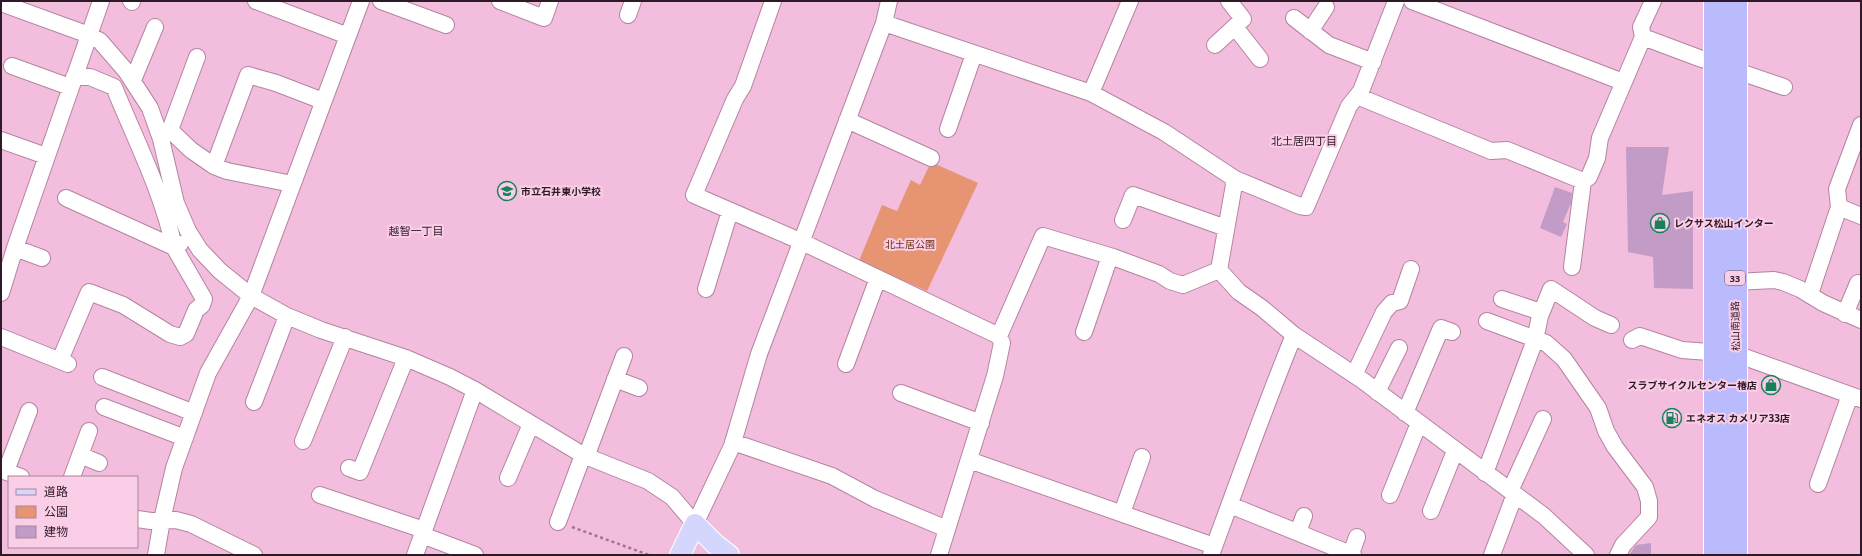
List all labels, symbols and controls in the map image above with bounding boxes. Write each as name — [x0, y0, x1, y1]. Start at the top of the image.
district label: 北土居四丁目 — [1271, 133, 1337, 148]
school or university icon: 市立石井東小学校 — [496, 180, 518, 202]
place label: 市立石井東小学校 — [521, 184, 601, 198]
shop icon: レクサス松山インター — [1649, 212, 1671, 234]
place label: レクサス松山インター — [1674, 216, 1774, 230]
district label: 越智一丁目 — [389, 223, 444, 238]
park label: 北土居公園 — [885, 237, 935, 251]
road number: 33 — [1725, 271, 1745, 285]
street label: 松山南道路 — [1728, 301, 1742, 351]
shop icon: スラブサイクルセンター椿店 — [1760, 374, 1782, 396]
place label: スラブサイクルセンター椿店 — [1628, 378, 1757, 392]
fuel station icon: エネオス カメリア33店 — [1661, 407, 1683, 429]
place label: エネオス カメリア33店 — [1686, 411, 1790, 425]
legend — [8, 476, 138, 548]
text: 道路 — [44, 483, 68, 500]
text: 公園 — [44, 503, 68, 520]
text: 建物 — [44, 523, 68, 540]

